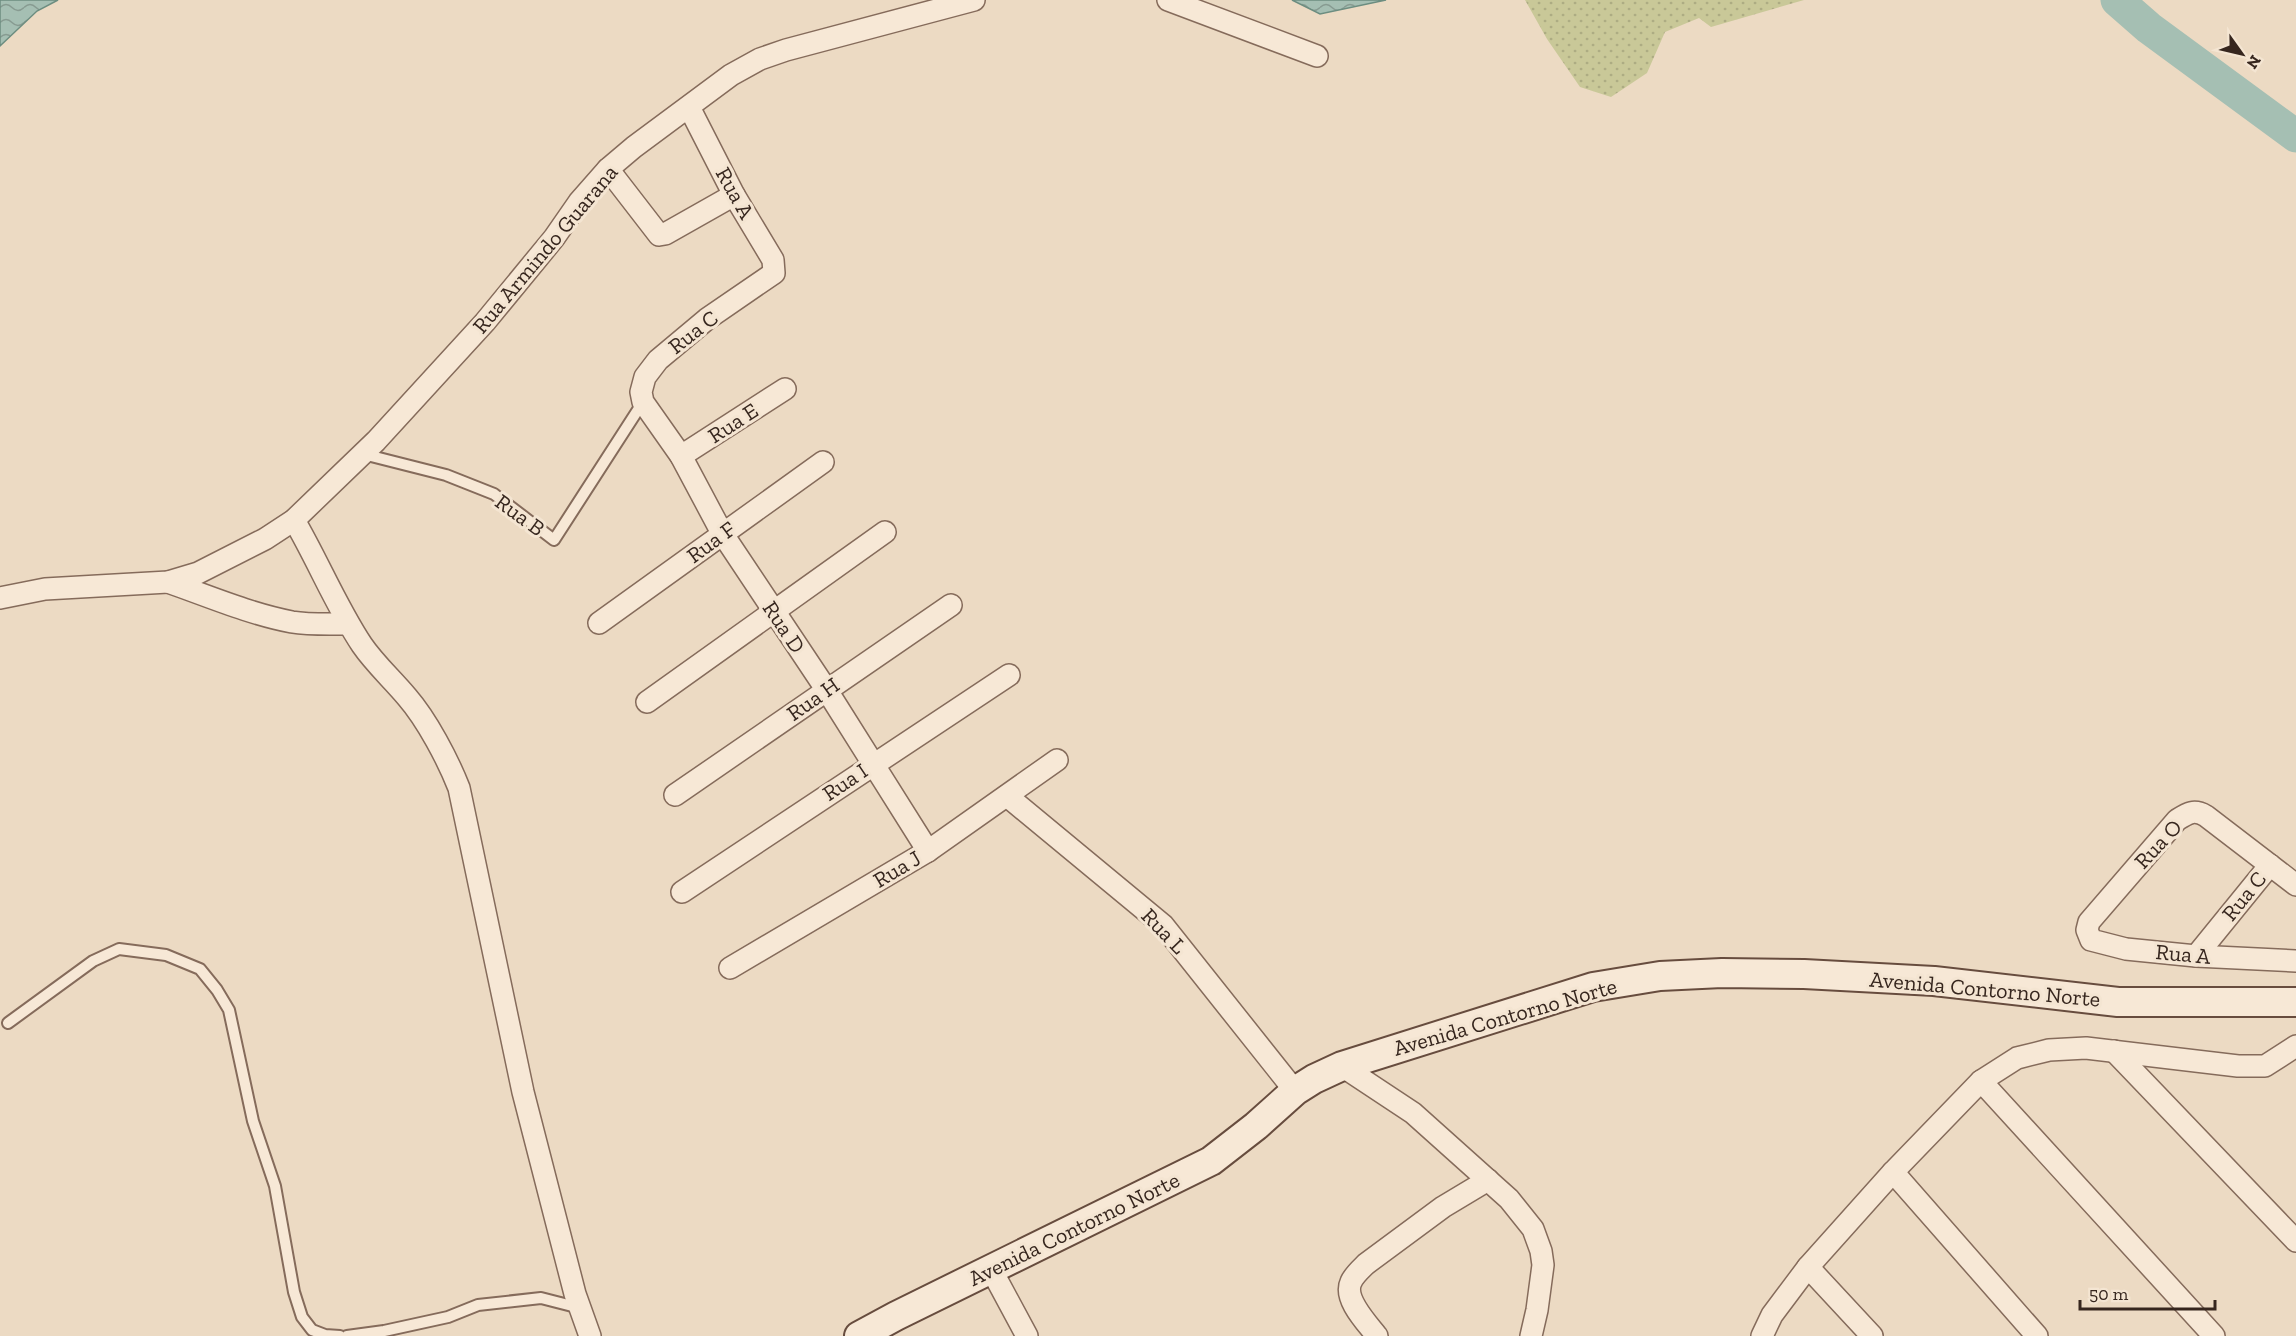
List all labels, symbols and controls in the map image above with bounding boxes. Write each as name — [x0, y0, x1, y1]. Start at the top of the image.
north arrow — [2212, 24, 2272, 84]
text: N — [2243, 52, 2265, 72]
street label: Rua Armindo Guarana — [467, 159, 624, 339]
street label: Rua A — [710, 162, 761, 224]
street label: Rua C — [663, 304, 723, 360]
street label: Rua E — [703, 397, 763, 449]
street label: Rua B — [490, 488, 550, 542]
street label: Rua F — [681, 515, 741, 569]
street label: Rua D — [757, 596, 811, 658]
street label: Rua H — [781, 671, 845, 727]
street label: Rua I — [817, 757, 873, 807]
street label: Rua O — [2128, 814, 2188, 874]
street label: Rua J — [868, 844, 926, 894]
street label: Rua C — [2216, 866, 2272, 926]
street label: Rua L — [1136, 902, 1192, 960]
street label: Rua A — [2154, 938, 2212, 970]
street label: Avenida Contorno Norte — [1869, 965, 2101, 1013]
street label: Avenida Contorno Norte — [1390, 972, 1620, 1062]
street label: Avenida Contorno Norte — [964, 1166, 1184, 1292]
scale bar — [2080, 1273, 2215, 1311]
text: 50 m — [2089, 1283, 2129, 1305]

